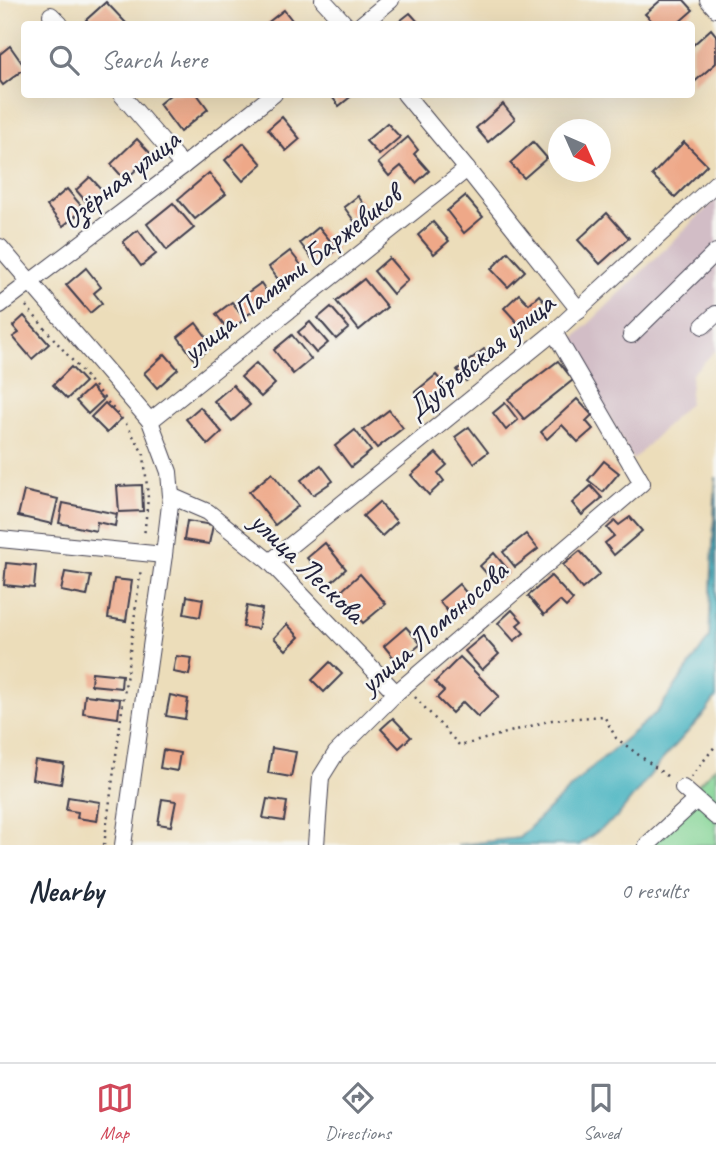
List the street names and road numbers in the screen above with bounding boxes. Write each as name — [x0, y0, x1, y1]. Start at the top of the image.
street label: Озёрная улица — [53, 119, 189, 237]
street label: улица Памяти Баржевиков — [172, 172, 413, 372]
street label: Дубровская улица — [398, 283, 564, 428]
street label: улица Лескова — [241, 501, 376, 633]
street label: улица Ломоносова — [349, 551, 517, 703]

